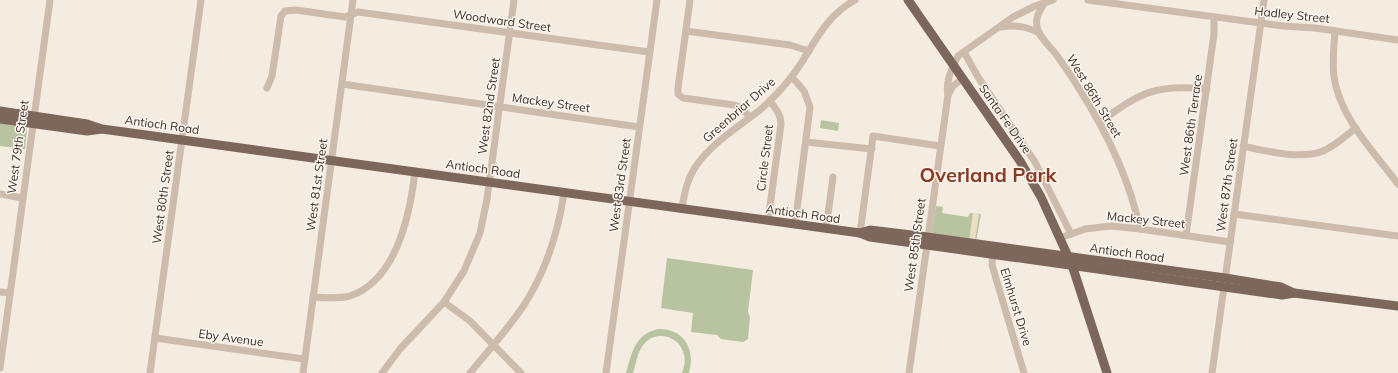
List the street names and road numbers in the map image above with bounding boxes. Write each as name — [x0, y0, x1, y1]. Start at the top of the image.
street label: Hadley Street — [1254, 3, 1330, 26]
street label: Woodward Street — [452, 6, 552, 35]
street label: West 86th Street — [1064, 51, 1125, 140]
street label: West 82nd Street — [474, 57, 503, 155]
street label: West 86th Terrace — [1176, 73, 1205, 177]
street label: Greenbriar Drive — [699, 74, 778, 145]
street label: Santa Fe Drive — [976, 81, 1035, 156]
street label: Mackey Street — [511, 90, 591, 115]
street label: West 79th Street — [4, 99, 31, 195]
street label: Antioch Road — [124, 112, 200, 137]
street label: Circle Street — [753, 124, 776, 192]
street label: West 83rd Street — [605, 137, 634, 233]
street label: West 87th Street — [1213, 137, 1240, 233]
street label: West 81st Street — [303, 138, 330, 232]
street label: West 80th Street — [149, 149, 176, 245]
street label: Antioch Road — [445, 156, 521, 181]
street label: West 85th Street — [901, 197, 928, 293]
street label: Antioch Road — [765, 201, 841, 226]
street label: Mackey Street — [1106, 208, 1186, 231]
street label: Antioch Road — [1089, 240, 1165, 265]
street label: Elmhurst Drive — [997, 266, 1035, 348]
street label: Eby Avenue — [198, 326, 265, 349]

